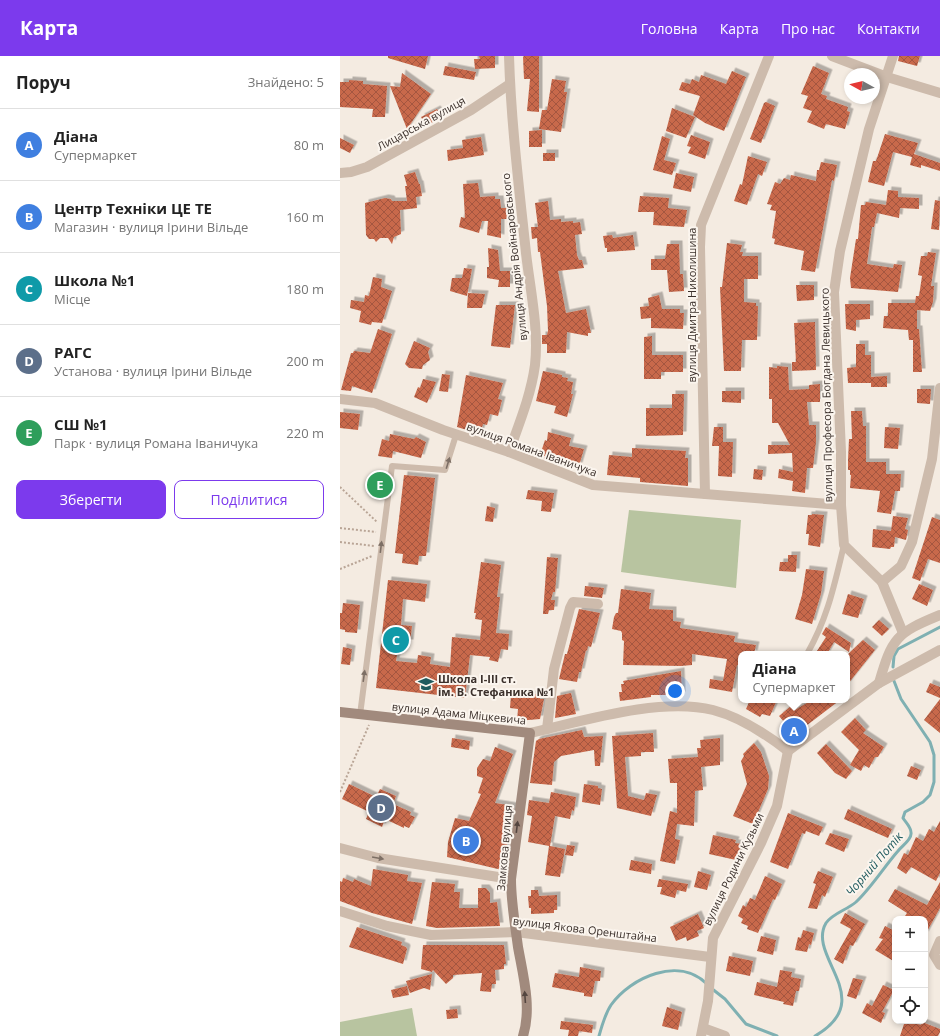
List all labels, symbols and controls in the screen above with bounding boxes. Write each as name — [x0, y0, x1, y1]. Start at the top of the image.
text: Карта — [20, 15, 78, 41]
text: Головна — [641, 19, 698, 38]
text: Карта — [720, 19, 759, 38]
text: Про нас — [781, 19, 835, 38]
text: Контакти — [857, 19, 920, 38]
north arrow — [844, 68, 880, 104]
text: Поруч — [16, 71, 71, 94]
text: Знайдено: 5 — [248, 73, 324, 91]
street label: Лицарська вулиця — [374, 92, 468, 154]
text: Діана — [54, 126, 98, 146]
text: A — [25, 136, 33, 154]
text: 80 m — [294, 136, 324, 154]
text: Супермаркет — [54, 146, 137, 164]
street label: вулиця Андрія Войнаровського — [498, 172, 530, 342]
text: Центр Техніки ЦЕ ТЕ — [54, 198, 212, 218]
text: B — [25, 208, 33, 226]
text: 160 m — [286, 208, 324, 226]
text: Магазин · вулиця Ірини Вільде — [54, 218, 248, 236]
street label: вулиця Дмитра Николишина — [684, 228, 699, 382]
text: Школа №1 — [54, 270, 135, 290]
text: C — [25, 280, 33, 298]
text: 180 m — [286, 280, 324, 298]
street label: вулиця Професора Богдана Левицького — [817, 287, 835, 502]
text: Місце — [54, 290, 91, 308]
text: РАГС — [54, 342, 92, 362]
text: D — [24, 352, 34, 370]
text: 200 m — [286, 352, 324, 370]
text: Установа · вулиця Ірини Вільде — [54, 362, 252, 380]
text: СШ №1 — [54, 414, 108, 434]
street label: вулиця Романа Іваничука — [465, 418, 599, 480]
text: E — [25, 424, 33, 442]
text: 220 m — [286, 424, 324, 442]
text: Парк · вулиця Романа Іваничука — [54, 434, 258, 452]
one-way arrow — [445, 457, 451, 469]
pin: E — [367, 470, 393, 500]
button: Зберегти — [16, 480, 166, 519]
button: Поділитися — [174, 480, 324, 519]
one-way arrow — [378, 541, 385, 553]
pin: C — [383, 625, 409, 655]
popup — [738, 651, 850, 703]
text: Діана — [753, 658, 797, 678]
one-way arrow — [361, 670, 368, 682]
place label: Школа I-III ст. ім. В. Стефаника №1 — [438, 671, 554, 699]
school or university icon: Школа I-III ст. ім. В. Стефаника №1 — [417, 675, 435, 693]
text: Супермаркет — [753, 678, 835, 696]
your location — [665, 681, 685, 701]
street label: вулиця Адама Міцкевича — [391, 698, 527, 728]
pin: A — [781, 716, 807, 746]
pin: D — [368, 793, 394, 823]
street label: Замкова вулиця — [493, 804, 515, 892]
street label: вулиця Родини Кузьми — [699, 810, 767, 928]
one-way arrow — [514, 821, 521, 833]
pin: B — [453, 826, 479, 856]
water label: Чорний Потік — [841, 827, 907, 900]
one-way arrow — [372, 855, 384, 861]
street label: вулиця Якова Оренштайна — [512, 913, 658, 945]
map controls — [892, 916, 928, 1024]
button: + — [892, 916, 928, 952]
button: − — [892, 952, 928, 988]
button: locate — [892, 988, 928, 1024]
one-way arrow — [522, 991, 529, 1003]

